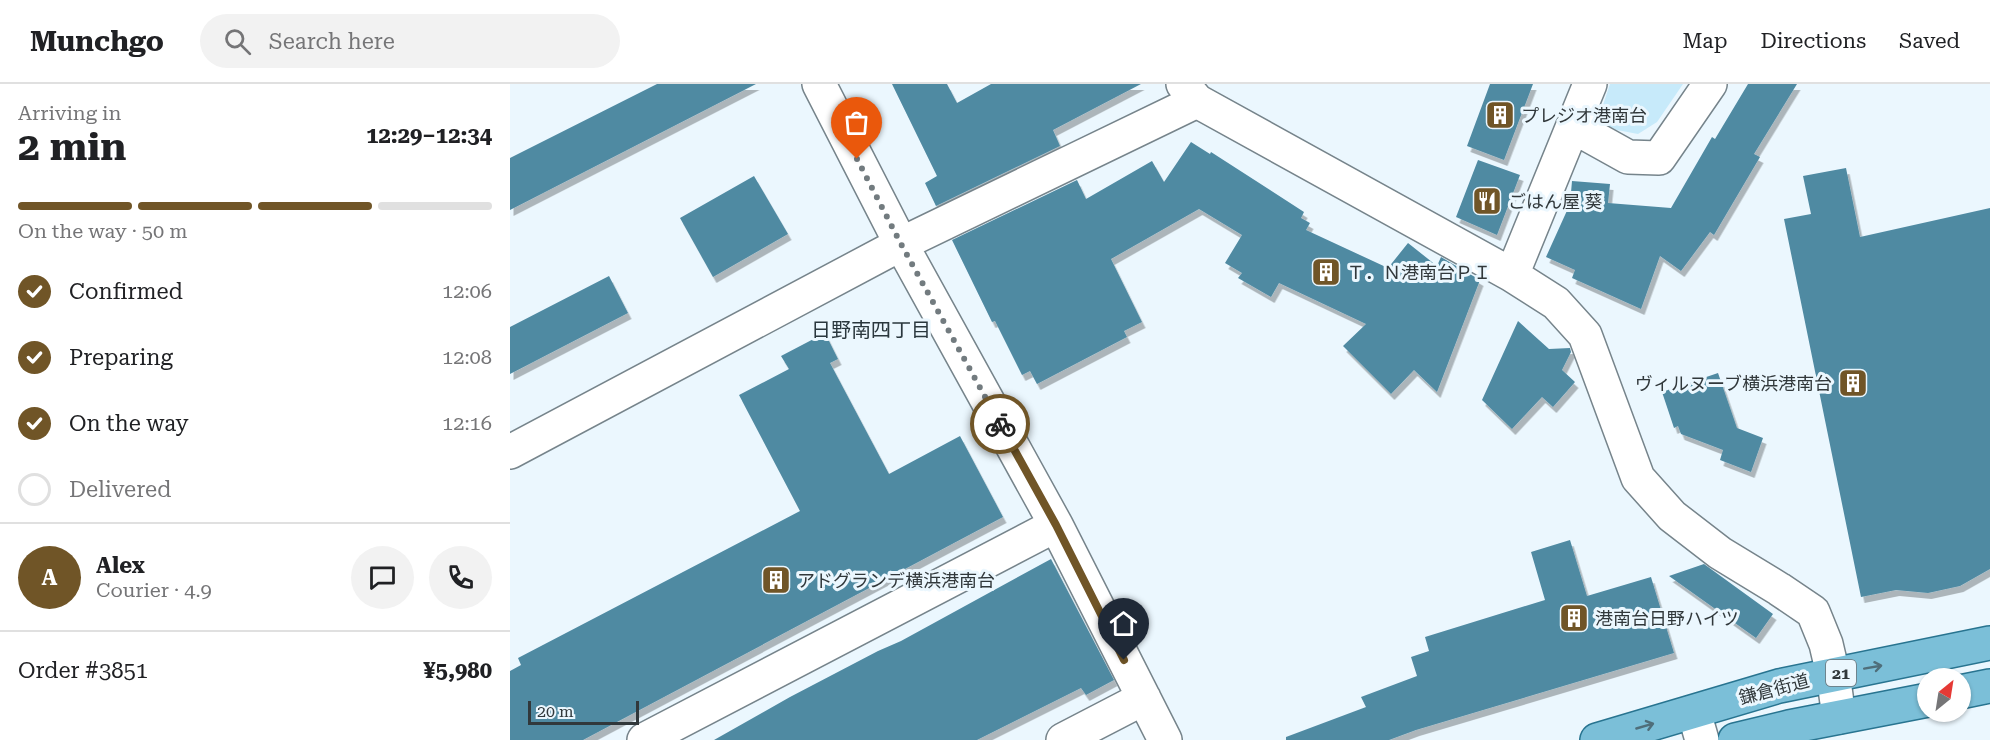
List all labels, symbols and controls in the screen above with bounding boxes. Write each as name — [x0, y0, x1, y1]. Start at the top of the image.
search box — [200, 14, 620, 68]
text: Munchgo — [30, 25, 164, 58]
icon: search — [221, 25, 254, 58]
text: Search here — [269, 29, 395, 54]
text: Map — [1683, 29, 1727, 53]
text: Directions — [1760, 29, 1866, 53]
text: Saved — [1899, 29, 1960, 53]
pin — [831, 97, 882, 159]
building icon: プレジオ港南台 — [1484, 99, 1516, 131]
text: Arriving in — [18, 101, 121, 125]
place label: プレジオ港南台 — [1521, 105, 1647, 126]
icon: bag — [840, 106, 873, 139]
text: 12:29–12:34 — [366, 123, 492, 148]
text: 2 min — [18, 124, 126, 170]
restaurant icon: ごはん屋 葵 — [1471, 185, 1503, 217]
place label: ごはん屋 葵 — [1508, 191, 1603, 212]
text: On the way · 50 m — [18, 219, 188, 243]
building icon: Ｔ．Ｎ港南台ＰＩ — [1310, 256, 1342, 288]
place label: Ｔ．Ｎ港南台ＰＩ — [1347, 262, 1491, 283]
icon: check — [18, 275, 51, 308]
text: Confirmed — [69, 279, 183, 304]
text: 12:06 — [442, 279, 492, 303]
district label: 日野南四丁目 — [811, 318, 931, 342]
icon: check — [18, 341, 51, 374]
text: Preparing — [69, 345, 173, 370]
text: 12:08 — [442, 345, 492, 369]
building icon: ヴィルヌーブ横浜港南台 — [1837, 367, 1869, 399]
place label: ヴィルヌーブ横浜港南台 — [1635, 373, 1832, 394]
courier — [970, 394, 1030, 454]
icon: check — [18, 407, 51, 440]
icon: bike — [984, 408, 1017, 441]
text: On the way — [69, 411, 189, 436]
text: 12:16 — [442, 411, 492, 435]
text: Delivered — [69, 477, 171, 502]
button: chat — [351, 546, 414, 609]
button: phone — [429, 546, 492, 609]
text: Alex — [96, 553, 145, 578]
building icon: アドグランデ横浜港南台 — [760, 564, 792, 596]
text: A — [42, 565, 57, 590]
place label: アドグランデ横浜港南台 — [797, 570, 995, 591]
text: Courier · 4.9 — [96, 578, 212, 602]
pin — [1098, 598, 1149, 660]
building icon: 港南台日野ハイツ — [1558, 602, 1590, 634]
icon: home — [1107, 607, 1140, 640]
place label: 港南台日野ハイツ — [1595, 608, 1739, 629]
text: Order #3851 — [18, 658, 148, 683]
text: ¥5,980 — [423, 658, 492, 683]
road number: 21 — [1826, 660, 1856, 686]
one-way arrow — [1862, 661, 1882, 672]
north arrow — [1917, 668, 1971, 722]
map controls — [1917, 668, 1971, 722]
street label: 鎌倉街道 — [1737, 670, 1811, 708]
scale bar — [528, 698, 639, 726]
text: 20 m — [537, 702, 574, 721]
one-way arrow — [1636, 720, 1655, 731]

